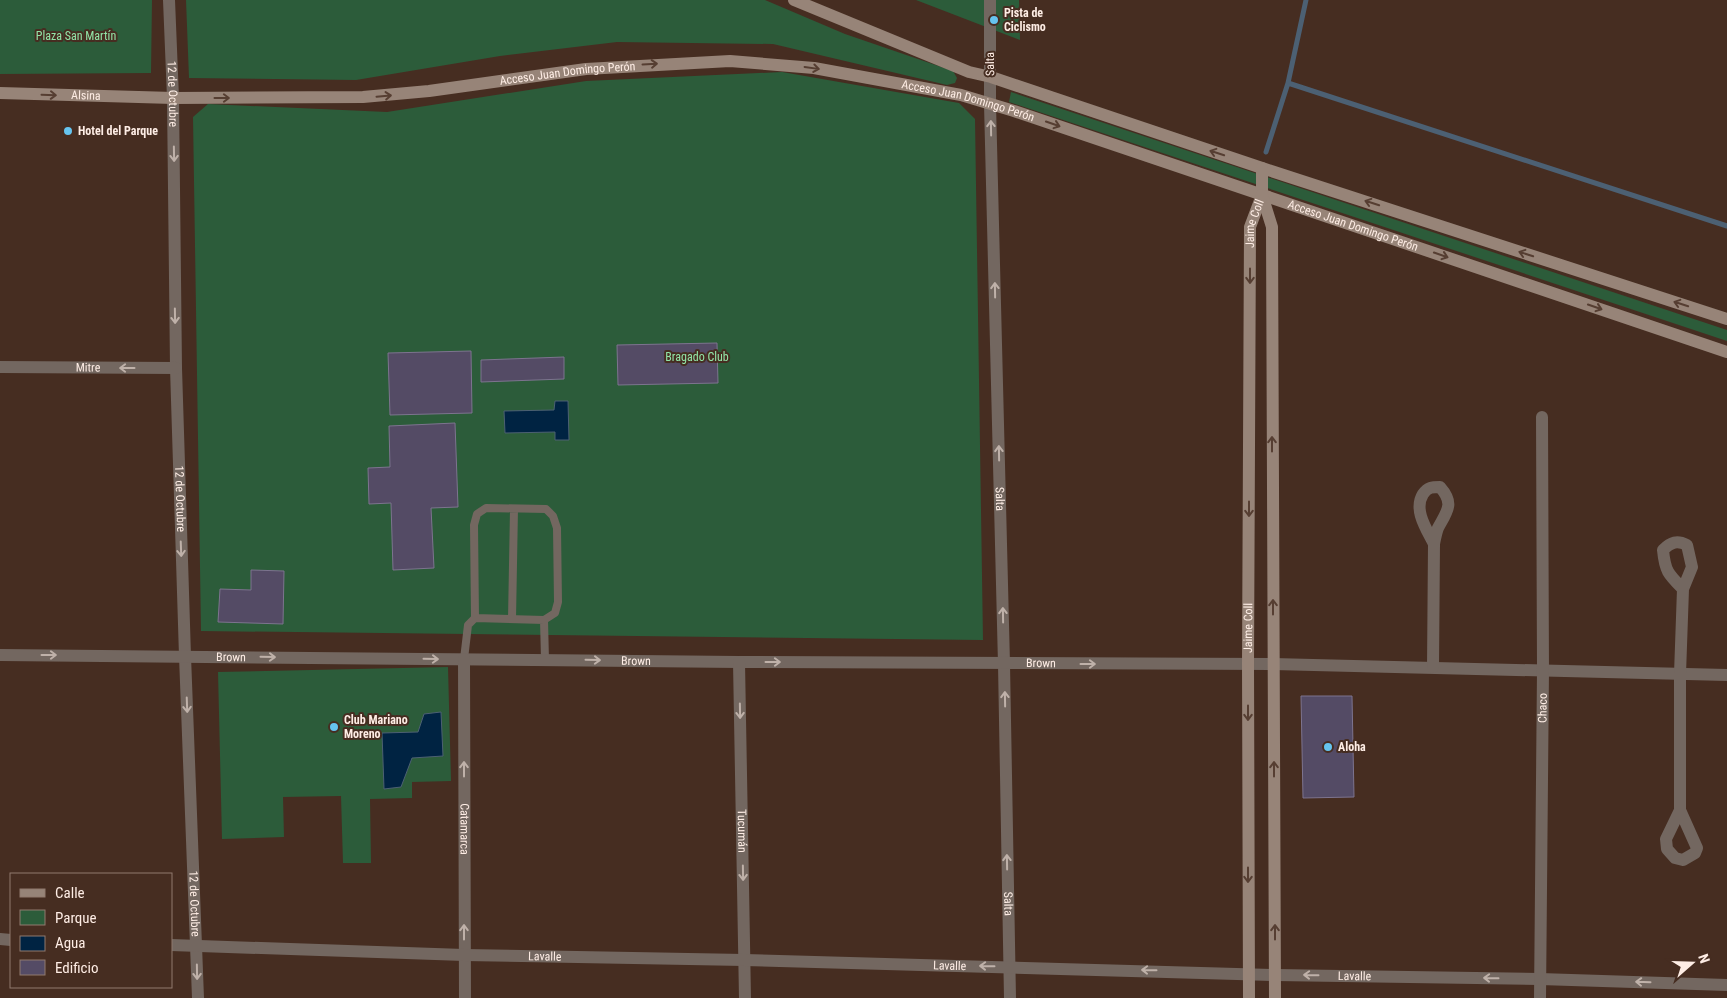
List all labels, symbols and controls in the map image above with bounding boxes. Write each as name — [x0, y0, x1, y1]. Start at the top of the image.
place label: Pista de Ciclismo — [1004, 6, 1046, 34]
marker: Pista de Ciclismo — [988, 14, 1000, 26]
park label: Plaza San Martín — [36, 29, 116, 43]
street label: Salta — [983, 52, 997, 76]
street label: Acceso Juan Domingo Perón — [499, 59, 636, 88]
one-way arrow — [642, 60, 658, 69]
street label: 12 de Octubre — [164, 61, 180, 127]
one-way arrow — [804, 64, 820, 74]
street label: Acceso Juan Domingo Perón — [901, 77, 1036, 124]
street label: Alsina — [71, 88, 101, 103]
one-way arrow — [40, 90, 56, 99]
one-way arrow — [376, 91, 392, 100]
one-way arrow — [214, 93, 230, 103]
one-way arrow — [986, 120, 996, 136]
one-way arrow — [1045, 120, 1061, 129]
place label: Hotel del Parque — [78, 124, 158, 138]
marker: Hotel del Parque — [62, 125, 74, 137]
one-way arrow — [169, 145, 179, 161]
one-way arrow — [1210, 148, 1225, 157]
street label: Jaime Coll — [1243, 197, 1267, 248]
street label: Acceso Juan Domingo Perón — [1286, 197, 1420, 254]
one-way arrow — [1364, 198, 1380, 208]
one-way arrow — [1518, 248, 1534, 258]
one-way arrow — [1433, 251, 1448, 260]
one-way arrow — [1245, 268, 1255, 284]
one-way arrow — [990, 283, 1000, 299]
one-way arrow — [1673, 299, 1689, 308]
one-way arrow — [1587, 303, 1602, 312]
one-way arrow — [170, 308, 180, 324]
park label: Bragado Club — [665, 350, 729, 364]
street label: Mitre — [76, 360, 101, 375]
one-way arrow — [119, 363, 136, 373]
one-way arrow — [1267, 437, 1277, 453]
one-way arrow — [994, 445, 1004, 461]
street label: 12 de Octubre — [172, 466, 188, 533]
street label: Salta — [993, 487, 1007, 511]
one-way arrow — [1244, 500, 1254, 517]
one-way arrow — [177, 540, 186, 556]
one-way arrow — [1268, 599, 1278, 616]
street label: Jaime Coll — [1241, 603, 1255, 653]
one-way arrow — [998, 607, 1008, 624]
one-way arrow — [40, 650, 56, 660]
street label: Brown — [216, 650, 246, 664]
one-way arrow — [260, 652, 276, 662]
one-way arrow — [423, 654, 439, 663]
street label: Brown — [621, 654, 651, 668]
one-way arrow — [585, 656, 601, 665]
street label: Brown — [1026, 656, 1056, 670]
one-way arrow — [765, 658, 781, 667]
one-way arrow — [1080, 659, 1096, 669]
one-way arrow — [1000, 692, 1010, 708]
street label: Chaco — [1536, 693, 1550, 723]
one-way arrow — [182, 697, 191, 713]
one-way arrow — [735, 702, 745, 719]
one-way arrow — [1243, 704, 1253, 721]
place label: Club Mariano Moreno — [344, 713, 408, 741]
marker: Club Mariano Moreno — [328, 721, 340, 733]
place label: Aloha — [1338, 740, 1366, 754]
marker: Aloha — [1322, 741, 1334, 753]
one-way arrow — [459, 762, 469, 778]
one-way arrow — [1269, 762, 1279, 778]
street label: Catamarca — [457, 803, 472, 855]
street label: Tucumán — [735, 809, 749, 853]
one-way arrow — [1002, 854, 1012, 870]
one-way arrow — [738, 865, 747, 881]
one-way arrow — [1243, 867, 1253, 883]
street label: 12 de Octubre — [186, 870, 203, 937]
legend — [10, 873, 172, 988]
text: Calle — [55, 884, 85, 902]
street label: Salta — [1001, 892, 1016, 916]
text: Parque — [55, 909, 97, 927]
one-way arrow — [459, 924, 469, 940]
one-way arrow — [1270, 924, 1279, 940]
text: Agua — [55, 934, 85, 952]
north arrow — [1667, 938, 1717, 988]
street label: Lavalle — [528, 949, 562, 964]
text: N — [1695, 952, 1713, 965]
street label: Lavalle — [933, 958, 967, 973]
text: Edificio — [55, 959, 98, 977]
one-way arrow — [979, 961, 995, 971]
one-way arrow — [193, 964, 202, 980]
one-way arrow — [1141, 965, 1158, 975]
street label: Lavalle — [1338, 969, 1372, 983]
one-way arrow — [1304, 970, 1320, 980]
one-way arrow — [1484, 973, 1500, 983]
one-way arrow — [1636, 977, 1652, 987]

